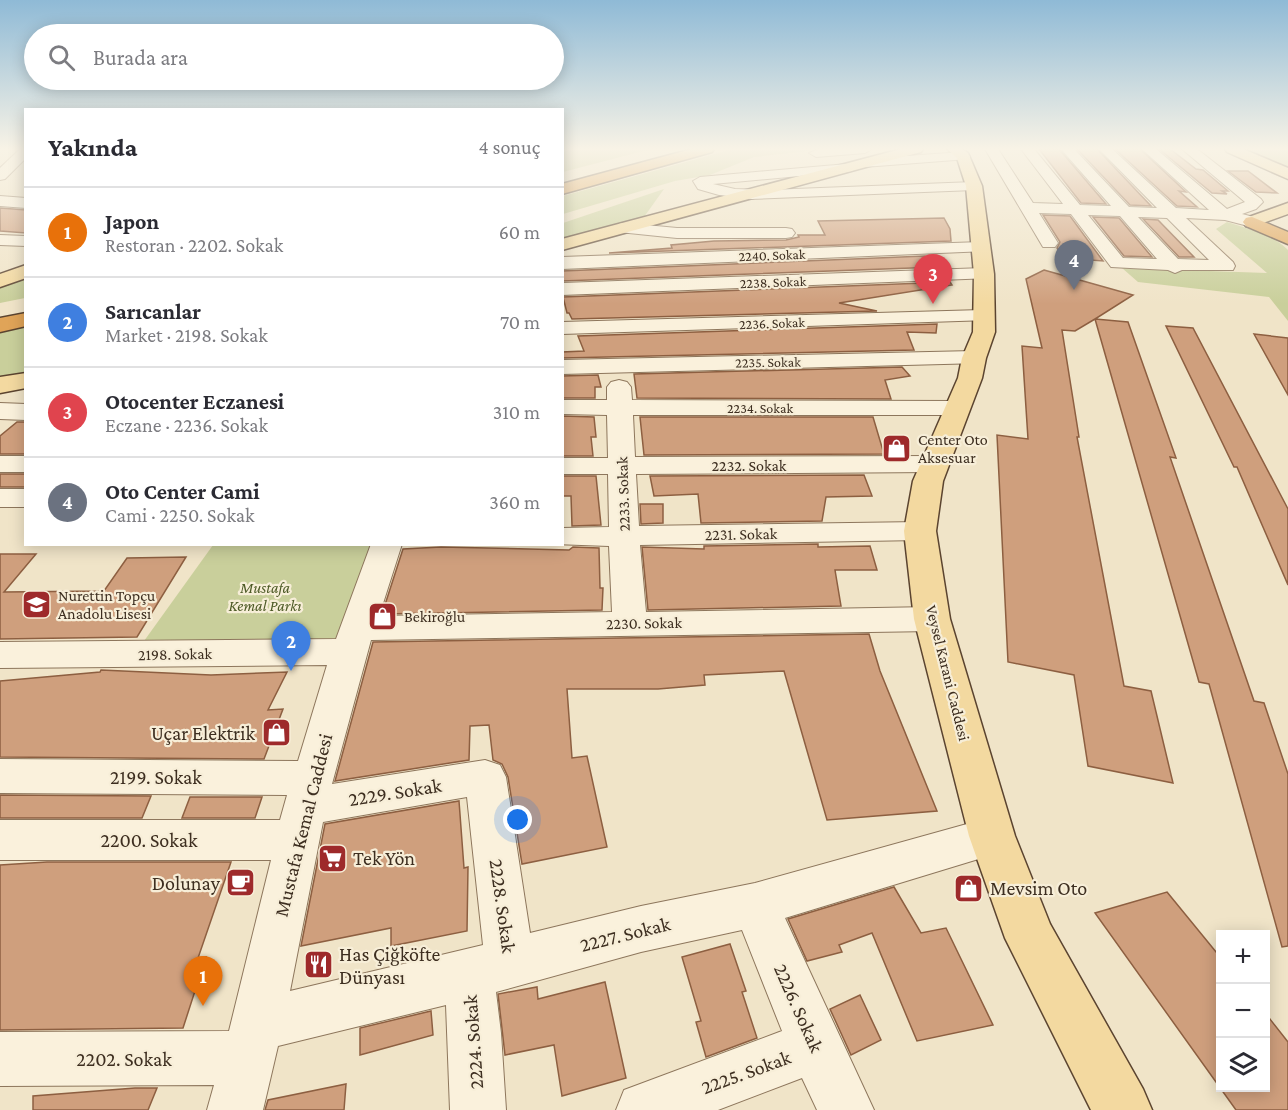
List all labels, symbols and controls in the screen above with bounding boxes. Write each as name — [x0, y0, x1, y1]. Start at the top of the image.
search box — [24, 24, 564, 90]
icon: search — [45, 41, 78, 74]
text: Burada ara — [93, 45, 188, 70]
text: Yakında — [48, 133, 137, 162]
text: 4 sonuç — [479, 136, 540, 158]
text: Japon — [105, 209, 159, 234]
text: 1 — [64, 221, 71, 243]
text: 60 m — [499, 221, 540, 243]
text: Restoran · 2202. Sokak — [105, 234, 283, 256]
pin: 4 — [1054, 240, 1094, 290]
street label: 2240. Sokak — [738, 246, 806, 264]
pin: 3 — [914, 254, 952, 304]
street label: 2238. Sokak — [740, 273, 807, 291]
text: Sarıcanlar — [105, 299, 201, 324]
text: 2 — [62, 311, 73, 333]
text: 70 m — [500, 311, 540, 333]
street label: 2236. Sokak — [739, 314, 806, 332]
text: Market · 2198. Sokak — [105, 324, 268, 346]
street label: 2235. Sokak — [735, 353, 801, 371]
text: Otocenter Eczanesi — [105, 389, 284, 414]
street label: 2234. Sokak — [727, 400, 793, 416]
text: 3 — [63, 401, 72, 423]
text: 310 m — [493, 401, 540, 423]
text: Eczane · 2236. Sokak — [105, 414, 268, 436]
place label: Center Oto Aksesuar — [918, 431, 988, 466]
shop icon: Center Oto Aksesuar — [881, 432, 913, 464]
street label: 2233. Sokak — [613, 456, 633, 532]
street label: 2232. Sokak — [712, 457, 787, 474]
text: Oto Center Cami — [105, 479, 260, 504]
text: 4 — [62, 491, 73, 513]
text: 360 m — [489, 491, 540, 513]
text: Cami · 2250. Sokak — [105, 504, 255, 526]
street label: 2231. Sokak — [704, 525, 778, 543]
park label: Mustafa Kemal Parkı — [228, 579, 302, 614]
place label: Nurettin Topçu Anadolu Lisesi — [58, 587, 156, 622]
school or university icon: Nurettin Topçu Anadolu Lisesi — [21, 588, 53, 620]
shop icon: Bekiroğlu — [367, 600, 399, 632]
street label: Veysel Karani Caddesi — [922, 603, 973, 743]
place label: Bekiroğlu — [404, 608, 466, 626]
street label: 2230. Sokak — [606, 614, 683, 632]
pin: 2 — [272, 622, 310, 671]
street label: 2198. Sokak — [138, 645, 213, 663]
shop icon: Uçar Elektrik — [260, 717, 292, 749]
place label: Uçar Elektrik — [151, 722, 255, 745]
street label: Mustafa Kemal Caddesi — [270, 731, 336, 919]
street label: 2199. Sokak — [110, 766, 202, 788]
street label: 2229. Sokak — [347, 774, 444, 810]
your location — [503, 805, 532, 834]
street label: 2200. Sokak — [101, 829, 198, 851]
supermarket icon: Tek Yön — [316, 842, 348, 874]
place label: Tek Yön — [353, 847, 415, 869]
street label: 2228. Sokak — [486, 858, 521, 955]
cafe icon: Dolunay — [225, 867, 257, 899]
place label: Dolunay — [152, 872, 221, 895]
shop icon: Mevsim Oto — [953, 872, 985, 904]
place label: Mevsim Oto — [990, 877, 1087, 899]
street label: 2227. Sokak — [578, 912, 673, 956]
map controls — [1216, 930, 1270, 1092]
button: + — [1216, 930, 1270, 984]
place label: Has Çiğköfte Dünyası — [339, 943, 440, 989]
restaurant icon: Has Çiğköfte Dünyası — [302, 949, 334, 981]
pin: 1 — [184, 956, 222, 1006]
street label: 2226. Sokak — [770, 960, 828, 1056]
button: − — [1216, 984, 1270, 1038]
street label: 2224. Sokak — [459, 994, 487, 1090]
button: layers — [1216, 1038, 1270, 1092]
street label: 2225. Sokak — [698, 1046, 794, 1098]
street label: 2202. Sokak — [76, 1048, 172, 1070]

